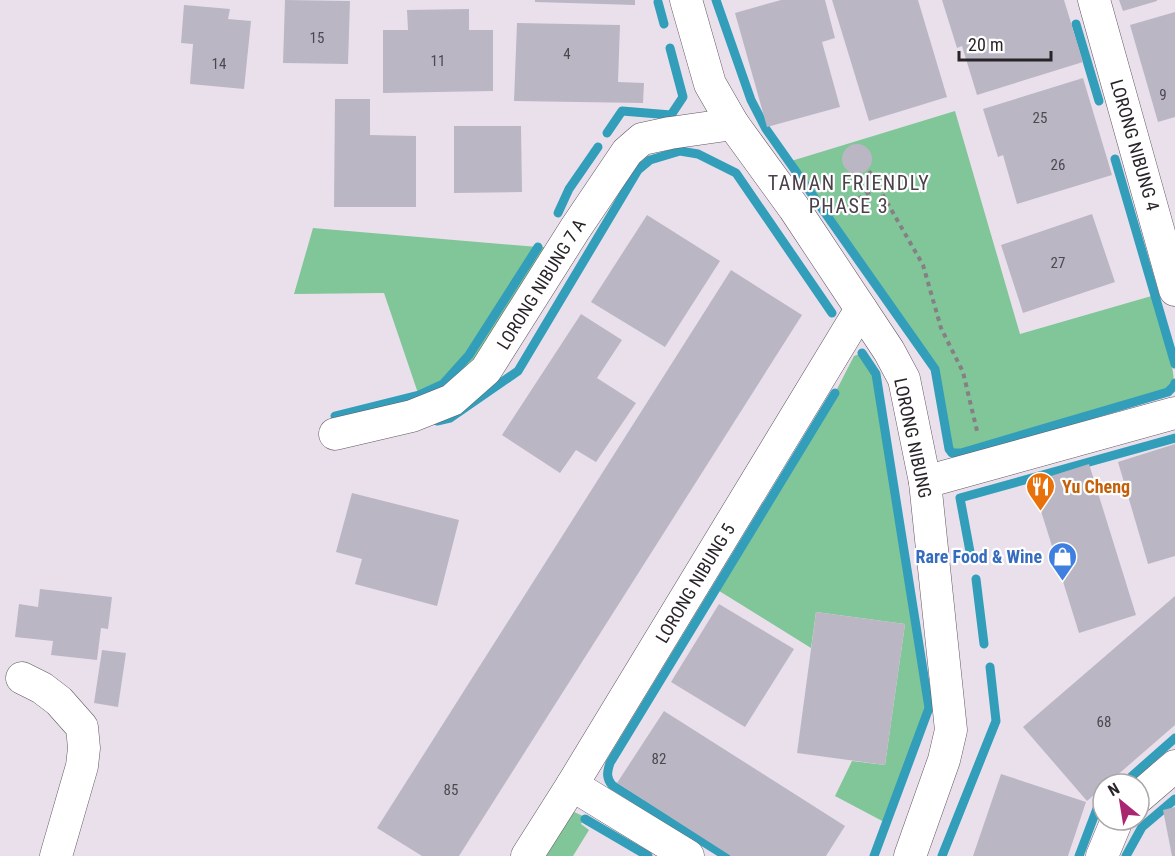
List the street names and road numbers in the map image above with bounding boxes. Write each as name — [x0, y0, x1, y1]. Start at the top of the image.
street label: LORONG NIBUNG 4 — [1106, 77, 1164, 213]
street label: LORONG NIBUNG 7 A — [492, 214, 590, 353]
street label: LORONG NIBUNG — [890, 376, 936, 500]
street label: LORONG NIBUNG 5 — [651, 519, 739, 646]

